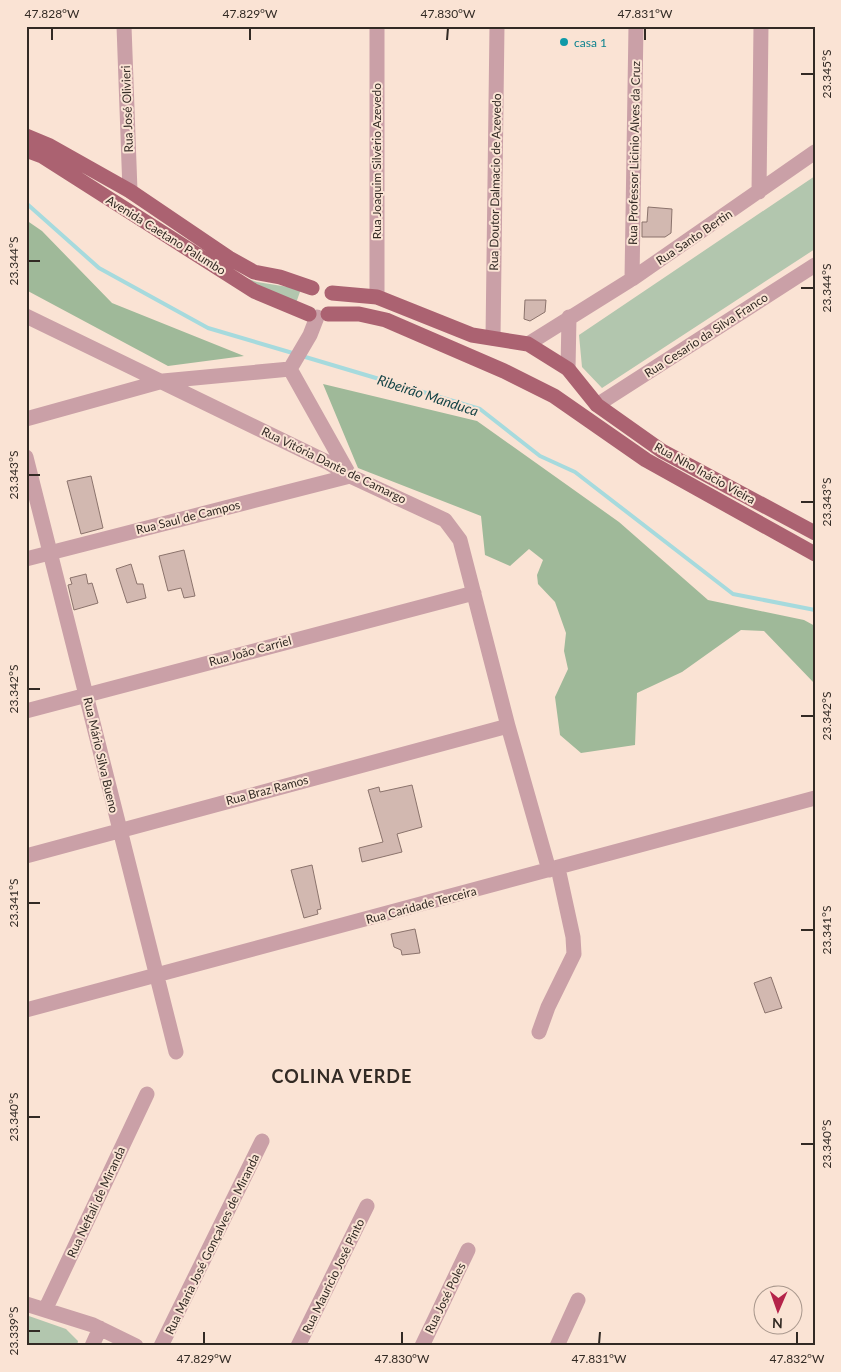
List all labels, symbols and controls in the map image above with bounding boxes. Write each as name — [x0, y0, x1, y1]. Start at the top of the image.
text: 47.828°W — [24, 6, 80, 21]
text: 47.829°W — [222, 6, 278, 21]
text: 47.830°W — [420, 6, 476, 21]
text: 47.831°W — [617, 6, 673, 21]
place label: casa 1 — [574, 35, 607, 50]
marker: casa 1 — [558, 36, 570, 48]
text: 23.345°S — [819, 49, 834, 99]
street label: Rua Professor Licinio Alves da Cruz — [625, 60, 643, 245]
street label: Rua José Olivieri — [118, 65, 136, 153]
street label: Rua Joaquim Silvério Azevedo — [369, 83, 384, 239]
street label: Rua Doutor Dalmacio de Azevedo — [486, 93, 504, 271]
street label: Avenida Caetano Palumbo — [103, 192, 229, 278]
street label: Rua Santo Bertin — [653, 206, 735, 268]
text: 23.344°S — [6, 236, 21, 286]
text: 23.344°S — [819, 263, 834, 313]
street label: Rua Cesario da Silva Franco — [641, 289, 771, 381]
water label: Ribeirão Manduca — [375, 371, 481, 419]
street label: Rua Vitória Dante de Camargo — [259, 423, 409, 507]
street label: Rua Nho Inácio Vieira — [652, 439, 758, 507]
text: 23.343°S — [6, 450, 21, 500]
text: 23.343°S — [819, 477, 834, 527]
street label: Rua Saul de Campos — [134, 497, 242, 537]
street label: Rua João Carriel — [207, 633, 293, 669]
text: 23.342°S — [6, 664, 21, 714]
text: 23.342°S — [819, 691, 834, 741]
street label: Rua Mário Silva Bueno — [80, 696, 122, 815]
street label: Rua Braz Ramos — [224, 772, 310, 808]
text: 23.341°S — [6, 878, 21, 928]
street label: Rua Caridade Terceira — [364, 883, 478, 927]
text: 23.341°S — [819, 905, 834, 955]
district label: COLINA VERDE — [272, 1065, 412, 1087]
text: 23.340°S — [6, 1092, 21, 1142]
text: 23.340°S — [819, 1119, 834, 1169]
street label: Rua Neftali de Miranda — [64, 1144, 128, 1260]
street label: Rua Maria José Gonçalves de Miranda — [162, 1151, 262, 1337]
street label: Rua Mauricio José Pinto — [299, 1216, 367, 1336]
street label: Rua José Poles — [421, 1260, 469, 1336]
north arrow — [754, 1284, 804, 1334]
text: 23.339°S — [6, 1306, 21, 1356]
text: N — [772, 1315, 783, 1332]
text: 47.829°W — [176, 1351, 232, 1366]
text: 47.830°W — [374, 1351, 430, 1366]
text: 47.831°W — [571, 1351, 627, 1366]
text: 47.832°W — [769, 1351, 825, 1366]

